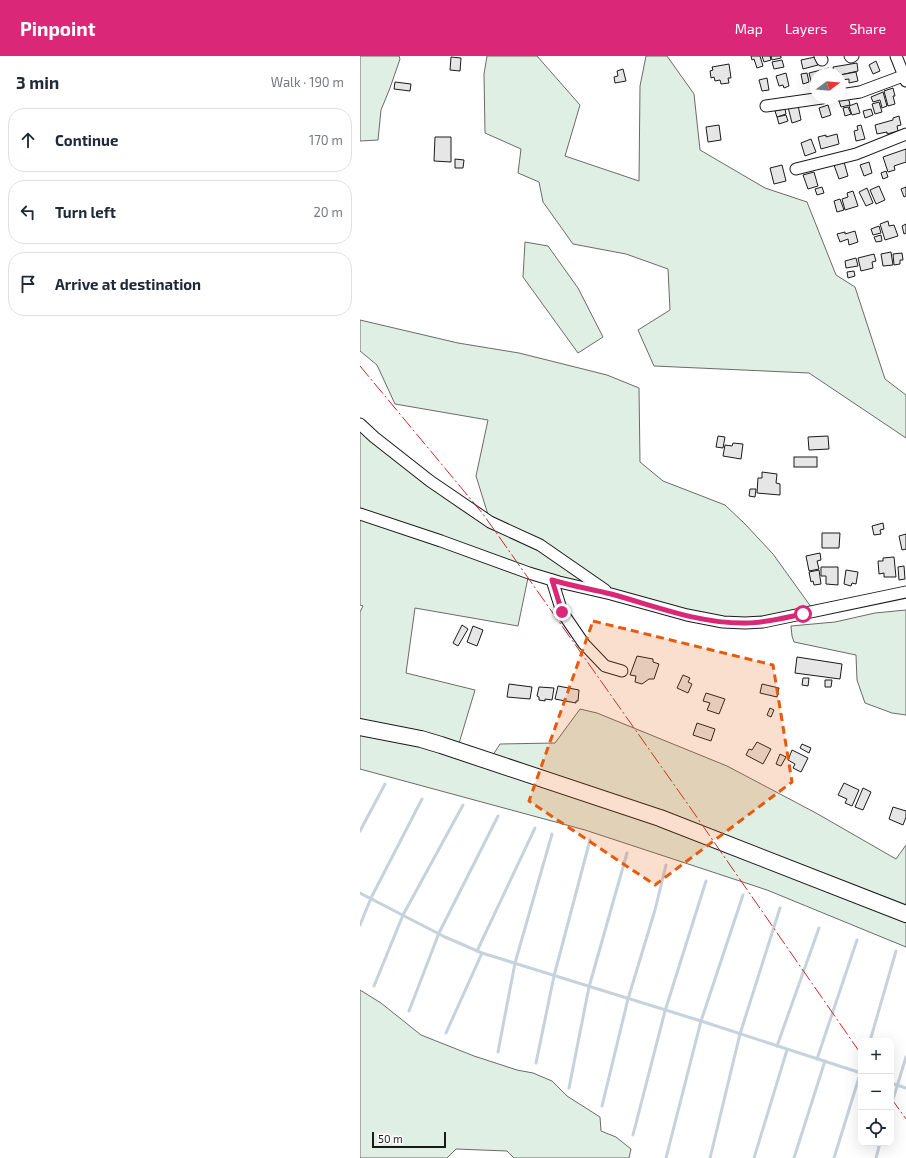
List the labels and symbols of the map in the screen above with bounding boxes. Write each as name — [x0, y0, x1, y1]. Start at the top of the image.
north arrow — [810, 68, 846, 104]
route end — [553, 603, 571, 621]
route start — [794, 605, 812, 623]
scale bar — [372, 1130, 446, 1149]

